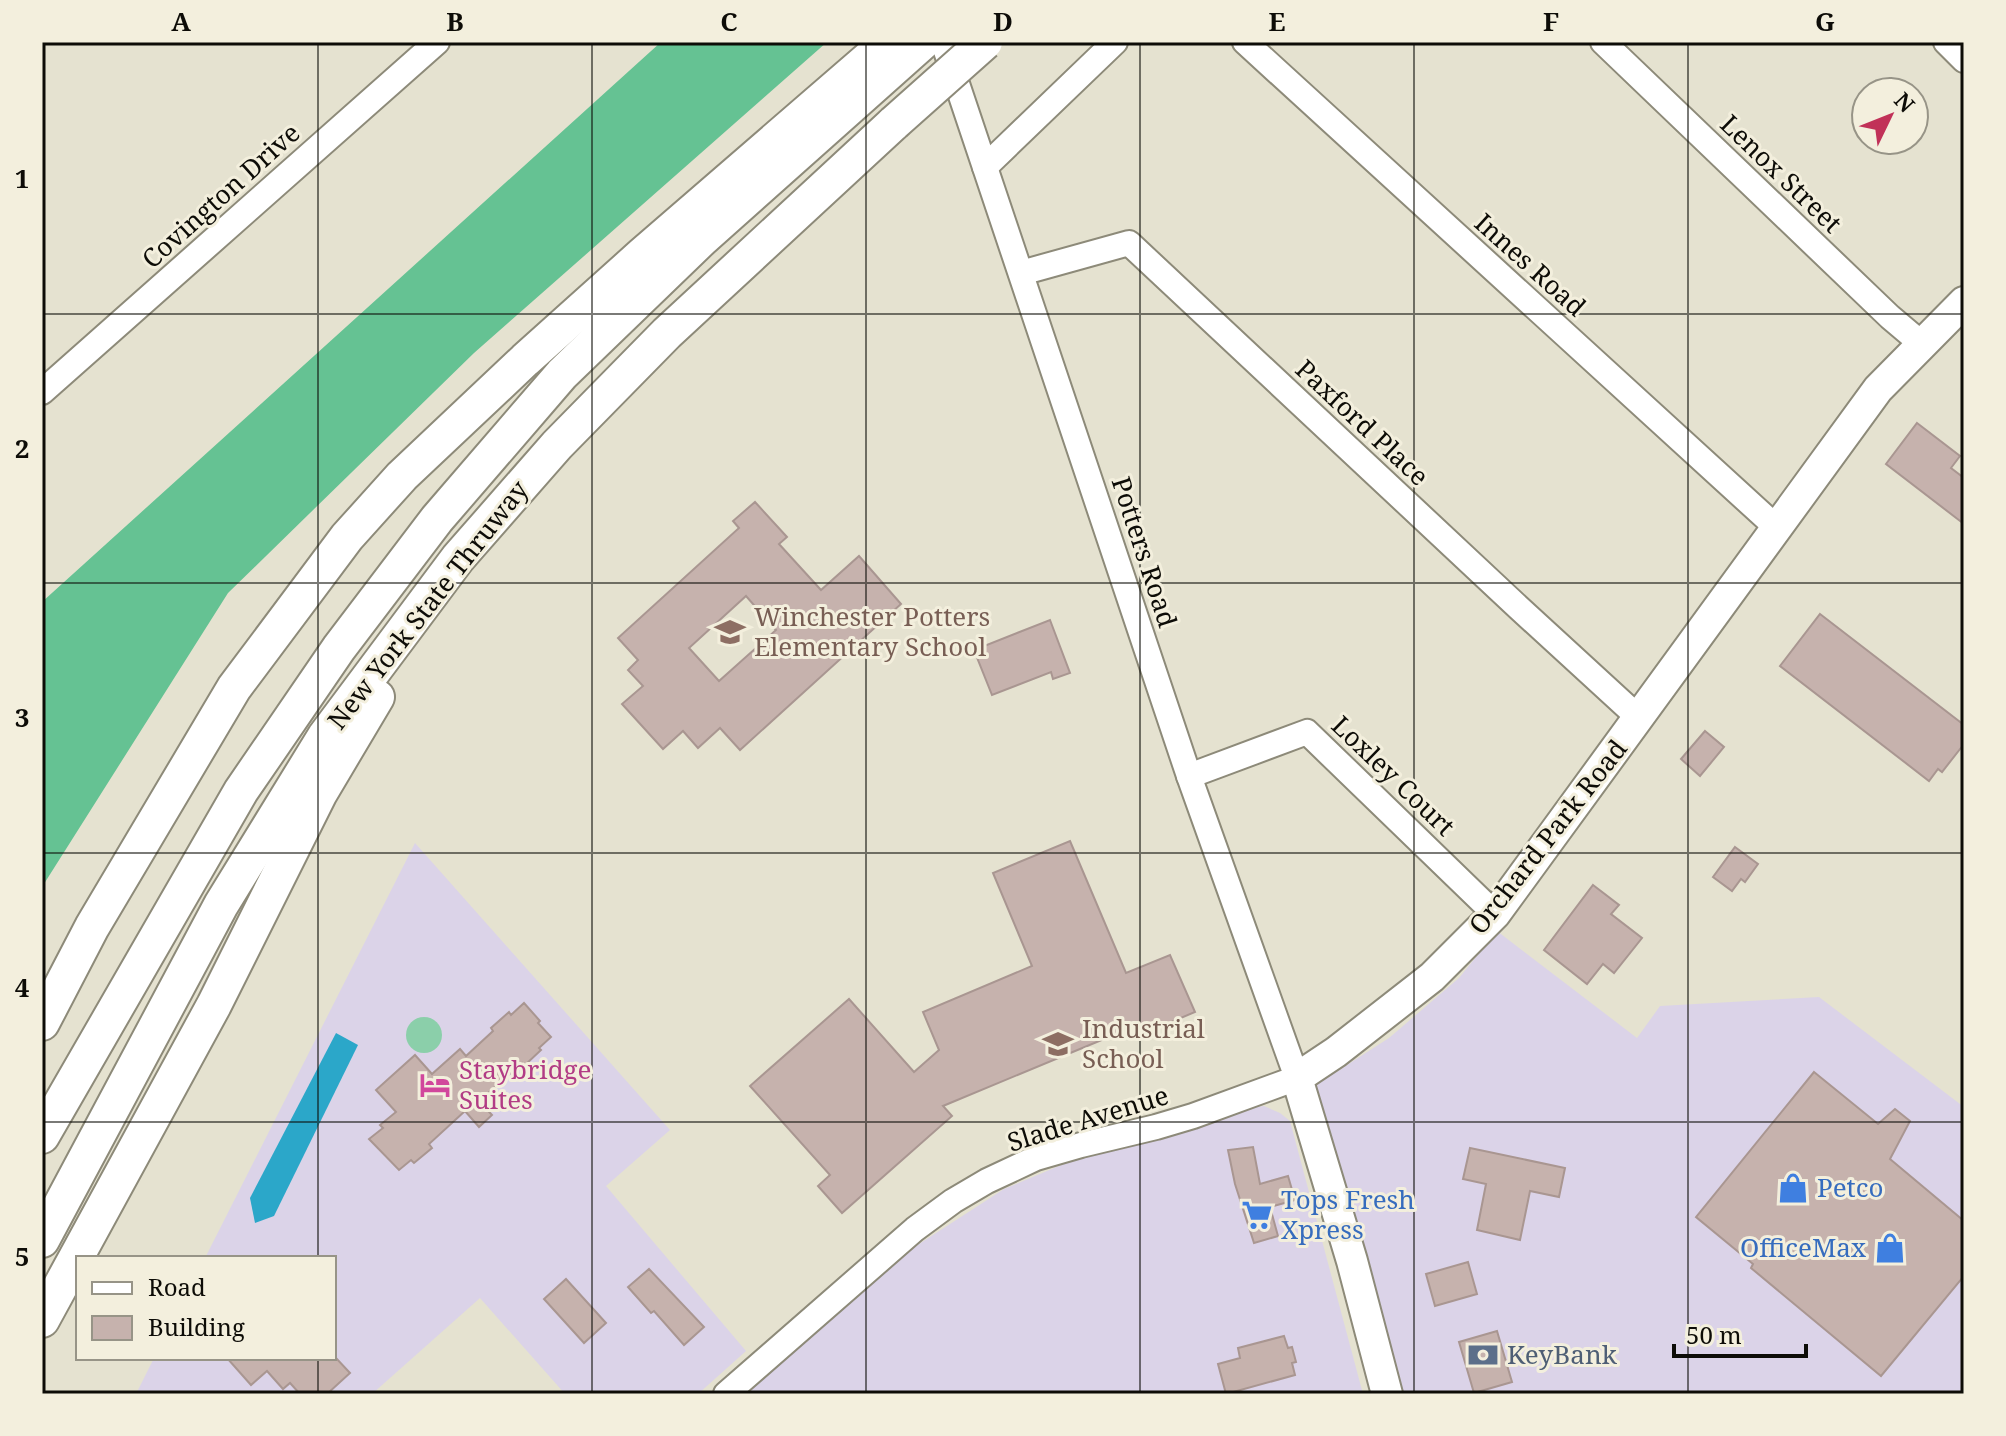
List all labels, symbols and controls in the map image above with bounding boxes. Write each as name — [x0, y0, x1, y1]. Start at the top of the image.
text: A — [171, 3, 191, 39]
text: B — [446, 3, 464, 39]
text: C — [720, 3, 738, 39]
text: D — [993, 3, 1013, 39]
text: E — [1269, 3, 1286, 39]
text: F — [1543, 3, 1559, 39]
text: G — [1815, 3, 1835, 39]
north arrow — [1850, 76, 1930, 156]
text: N — [1888, 85, 1922, 118]
street label: Lenox Street — [1713, 106, 1850, 240]
street label: Covington Drive — [134, 115, 307, 276]
text: 1 — [15, 160, 29, 196]
street label: Innes Road — [1467, 205, 1594, 324]
street label: Paxford Place — [1288, 351, 1437, 493]
text: 2 — [15, 430, 29, 466]
street label: New York State Thruway — [319, 472, 536, 736]
street label: Potters Road — [1104, 472, 1186, 632]
place label: Winchester Potters Elementary School — [754, 598, 990, 664]
school or university icon: Winchester Potters Elementary School — [713, 615, 747, 649]
text: 3 — [15, 699, 29, 735]
street label: Loxley Court — [1324, 707, 1463, 843]
street label: Orchard Park Road — [1460, 732, 1635, 941]
text: 4 — [15, 969, 30, 1005]
place label: Industrial School — [1082, 1010, 1205, 1076]
school or university icon: Industrial School — [1041, 1027, 1075, 1061]
place label: Staybridge Suites — [459, 1051, 592, 1117]
hotel icon: Staybridge Suites — [418, 1068, 452, 1102]
street label: Slade Avenue — [1003, 1077, 1173, 1160]
place label: Petco — [1817, 1169, 1884, 1205]
shop icon: Petco — [1776, 1171, 1810, 1205]
place label: Tops Fresh Xpress — [1281, 1181, 1415, 1247]
supermarket icon: Tops Fresh Xpress — [1240, 1198, 1274, 1232]
place label: OfficeMax — [1740, 1229, 1866, 1265]
shop icon: OfficeMax — [1873, 1231, 1907, 1265]
text: 5 — [15, 1238, 29, 1274]
legend — [76, 1256, 336, 1360]
text: Road — [148, 1270, 206, 1303]
scale bar — [1674, 1308, 1806, 1358]
text: Building — [148, 1310, 245, 1343]
text: 50 m — [1686, 1318, 1742, 1351]
place label: KeyBank — [1507, 1336, 1618, 1372]
bank icon: KeyBank — [1466, 1338, 1500, 1372]

